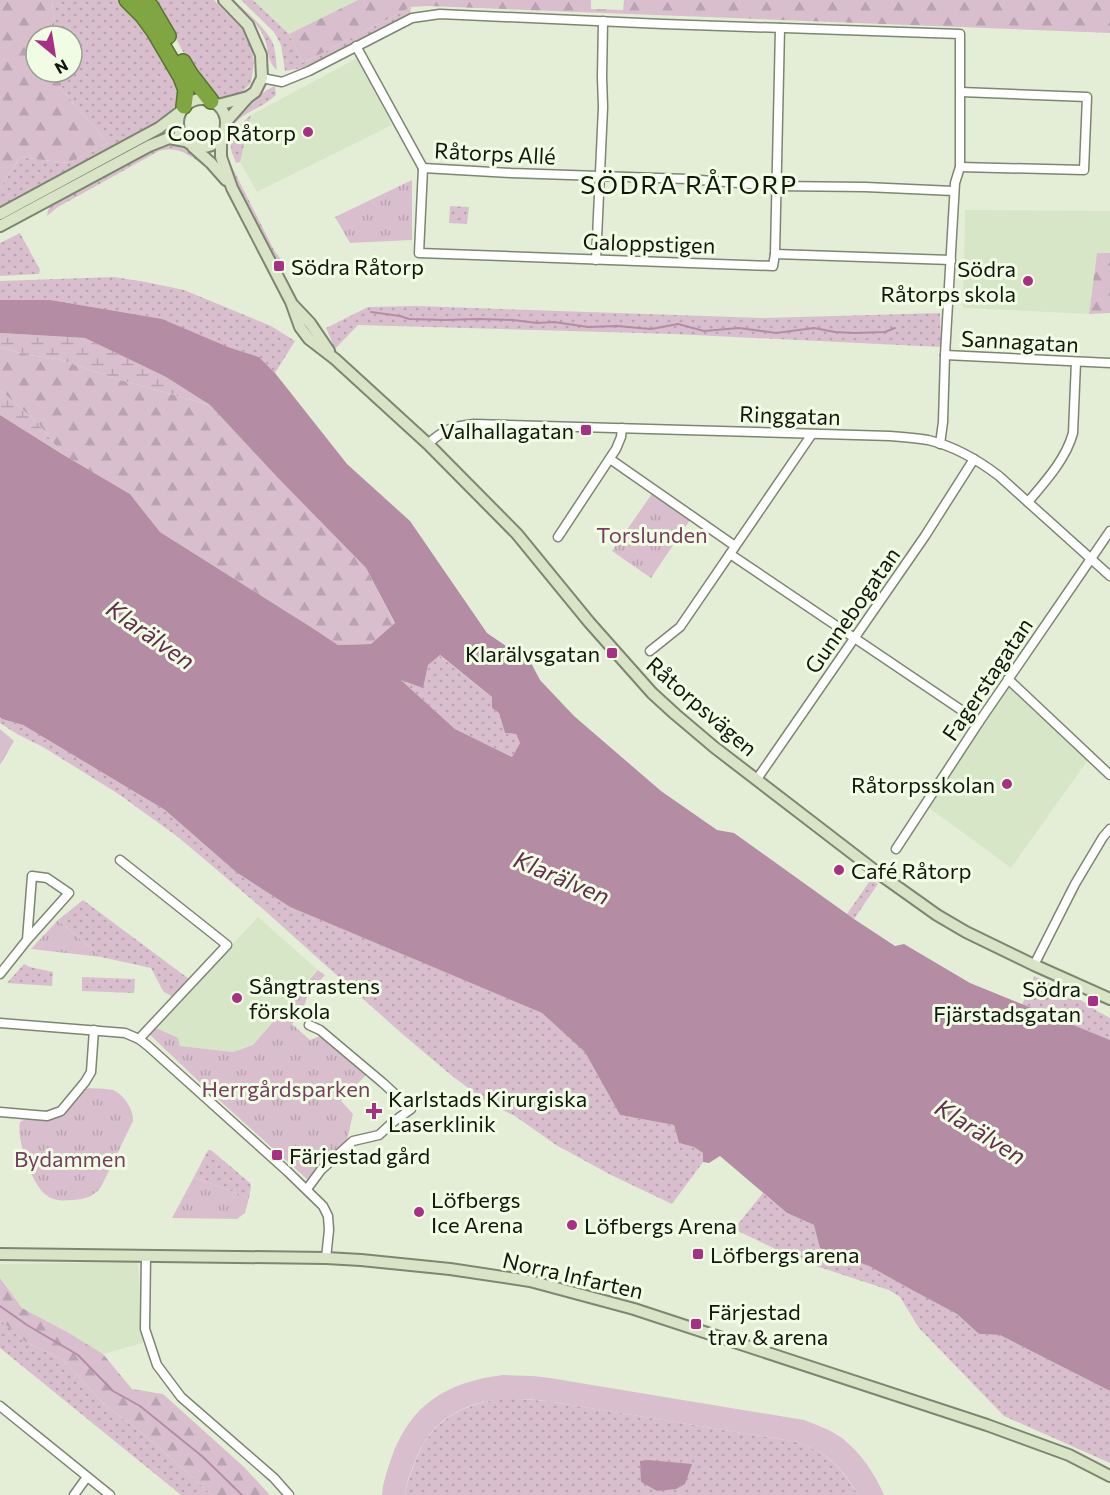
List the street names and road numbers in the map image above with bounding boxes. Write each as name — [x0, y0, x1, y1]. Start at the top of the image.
street label: Råtorps Allé — [433, 136, 557, 170]
street label: Galoppstigen — [582, 227, 716, 259]
street label: Sannagatan — [961, 324, 1079, 358]
street label: Ringgatan — [739, 400, 841, 430]
street label: Gunnebogatan — [799, 542, 905, 678]
street label: Fagerstagatan — [936, 612, 1038, 746]
street label: Råtorpsvägen — [641, 651, 763, 761]
street label: Norra Infarten — [500, 1246, 646, 1304]

